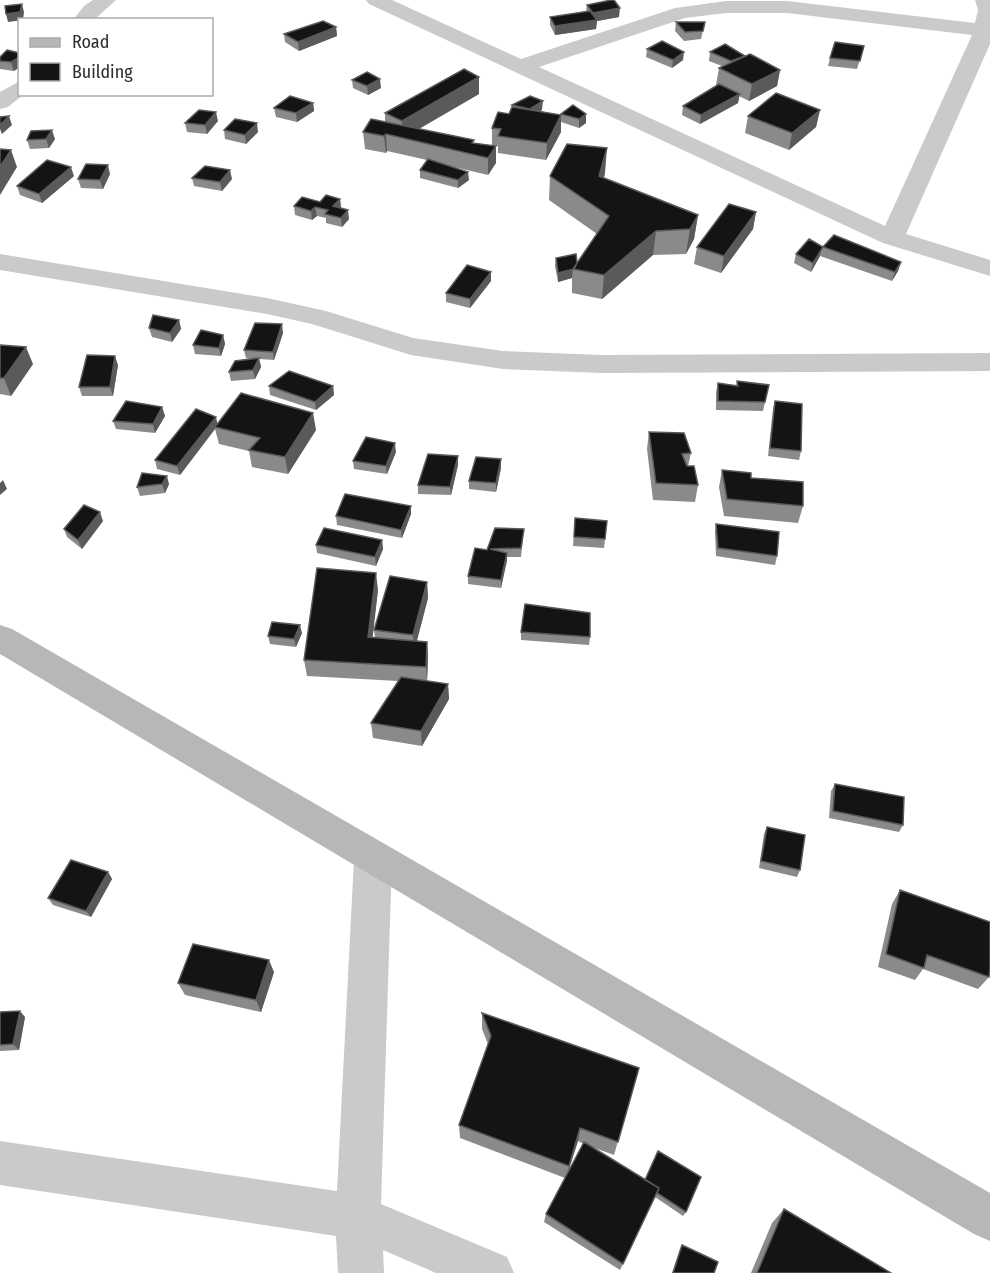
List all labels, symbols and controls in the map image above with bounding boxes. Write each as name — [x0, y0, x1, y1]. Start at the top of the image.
legend — [18, 18, 213, 96]
text: Road — [72, 31, 109, 53]
text: Building — [72, 61, 133, 83]

